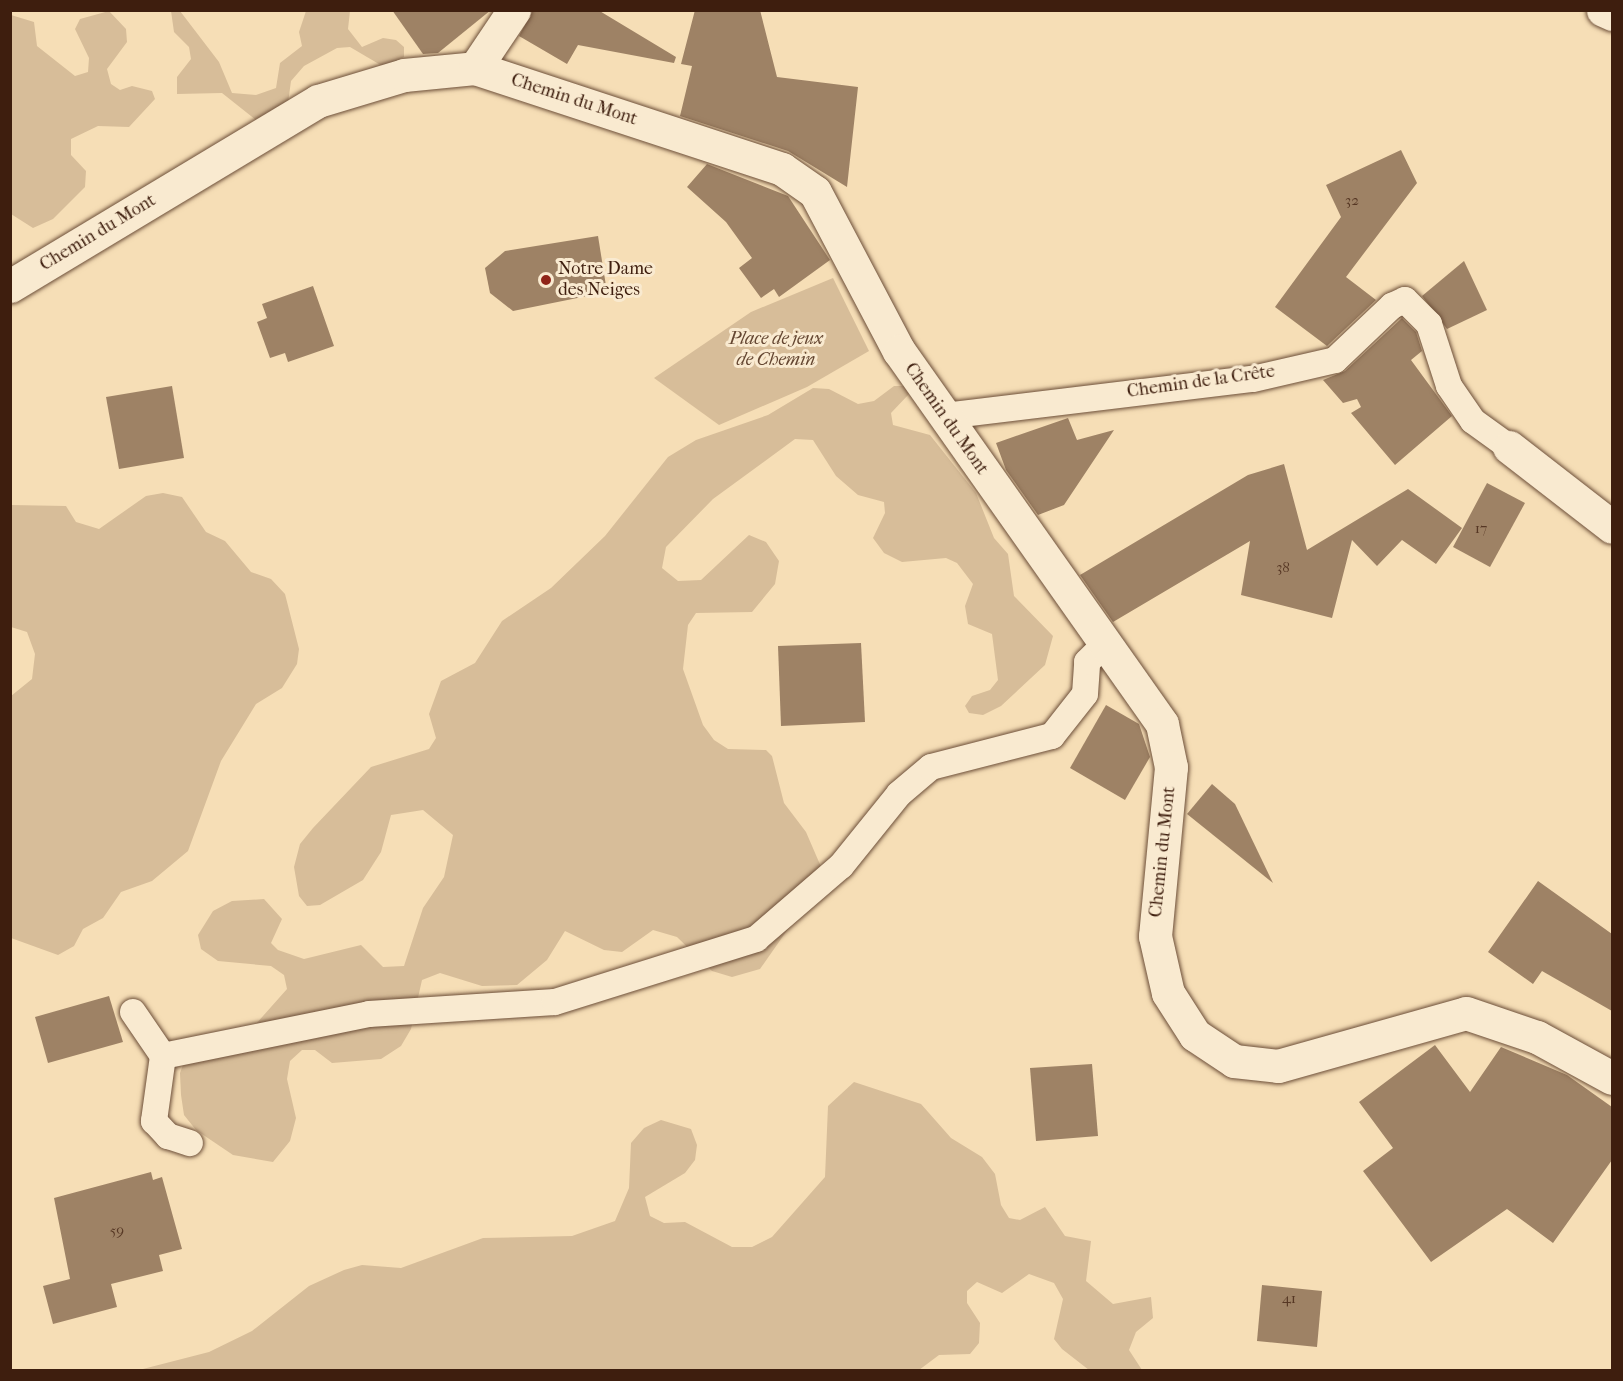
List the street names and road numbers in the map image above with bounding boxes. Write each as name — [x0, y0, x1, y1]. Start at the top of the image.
street label: Chemin du Mont — [508, 69, 640, 131]
street label: Chemin du Mont — [36, 190, 160, 276]
street label: Chemin du Mont — [899, 359, 993, 479]
street label: Chemin de la Crête — [1126, 361, 1276, 403]
street label: Chemin du Mont — [1145, 786, 1181, 918]

